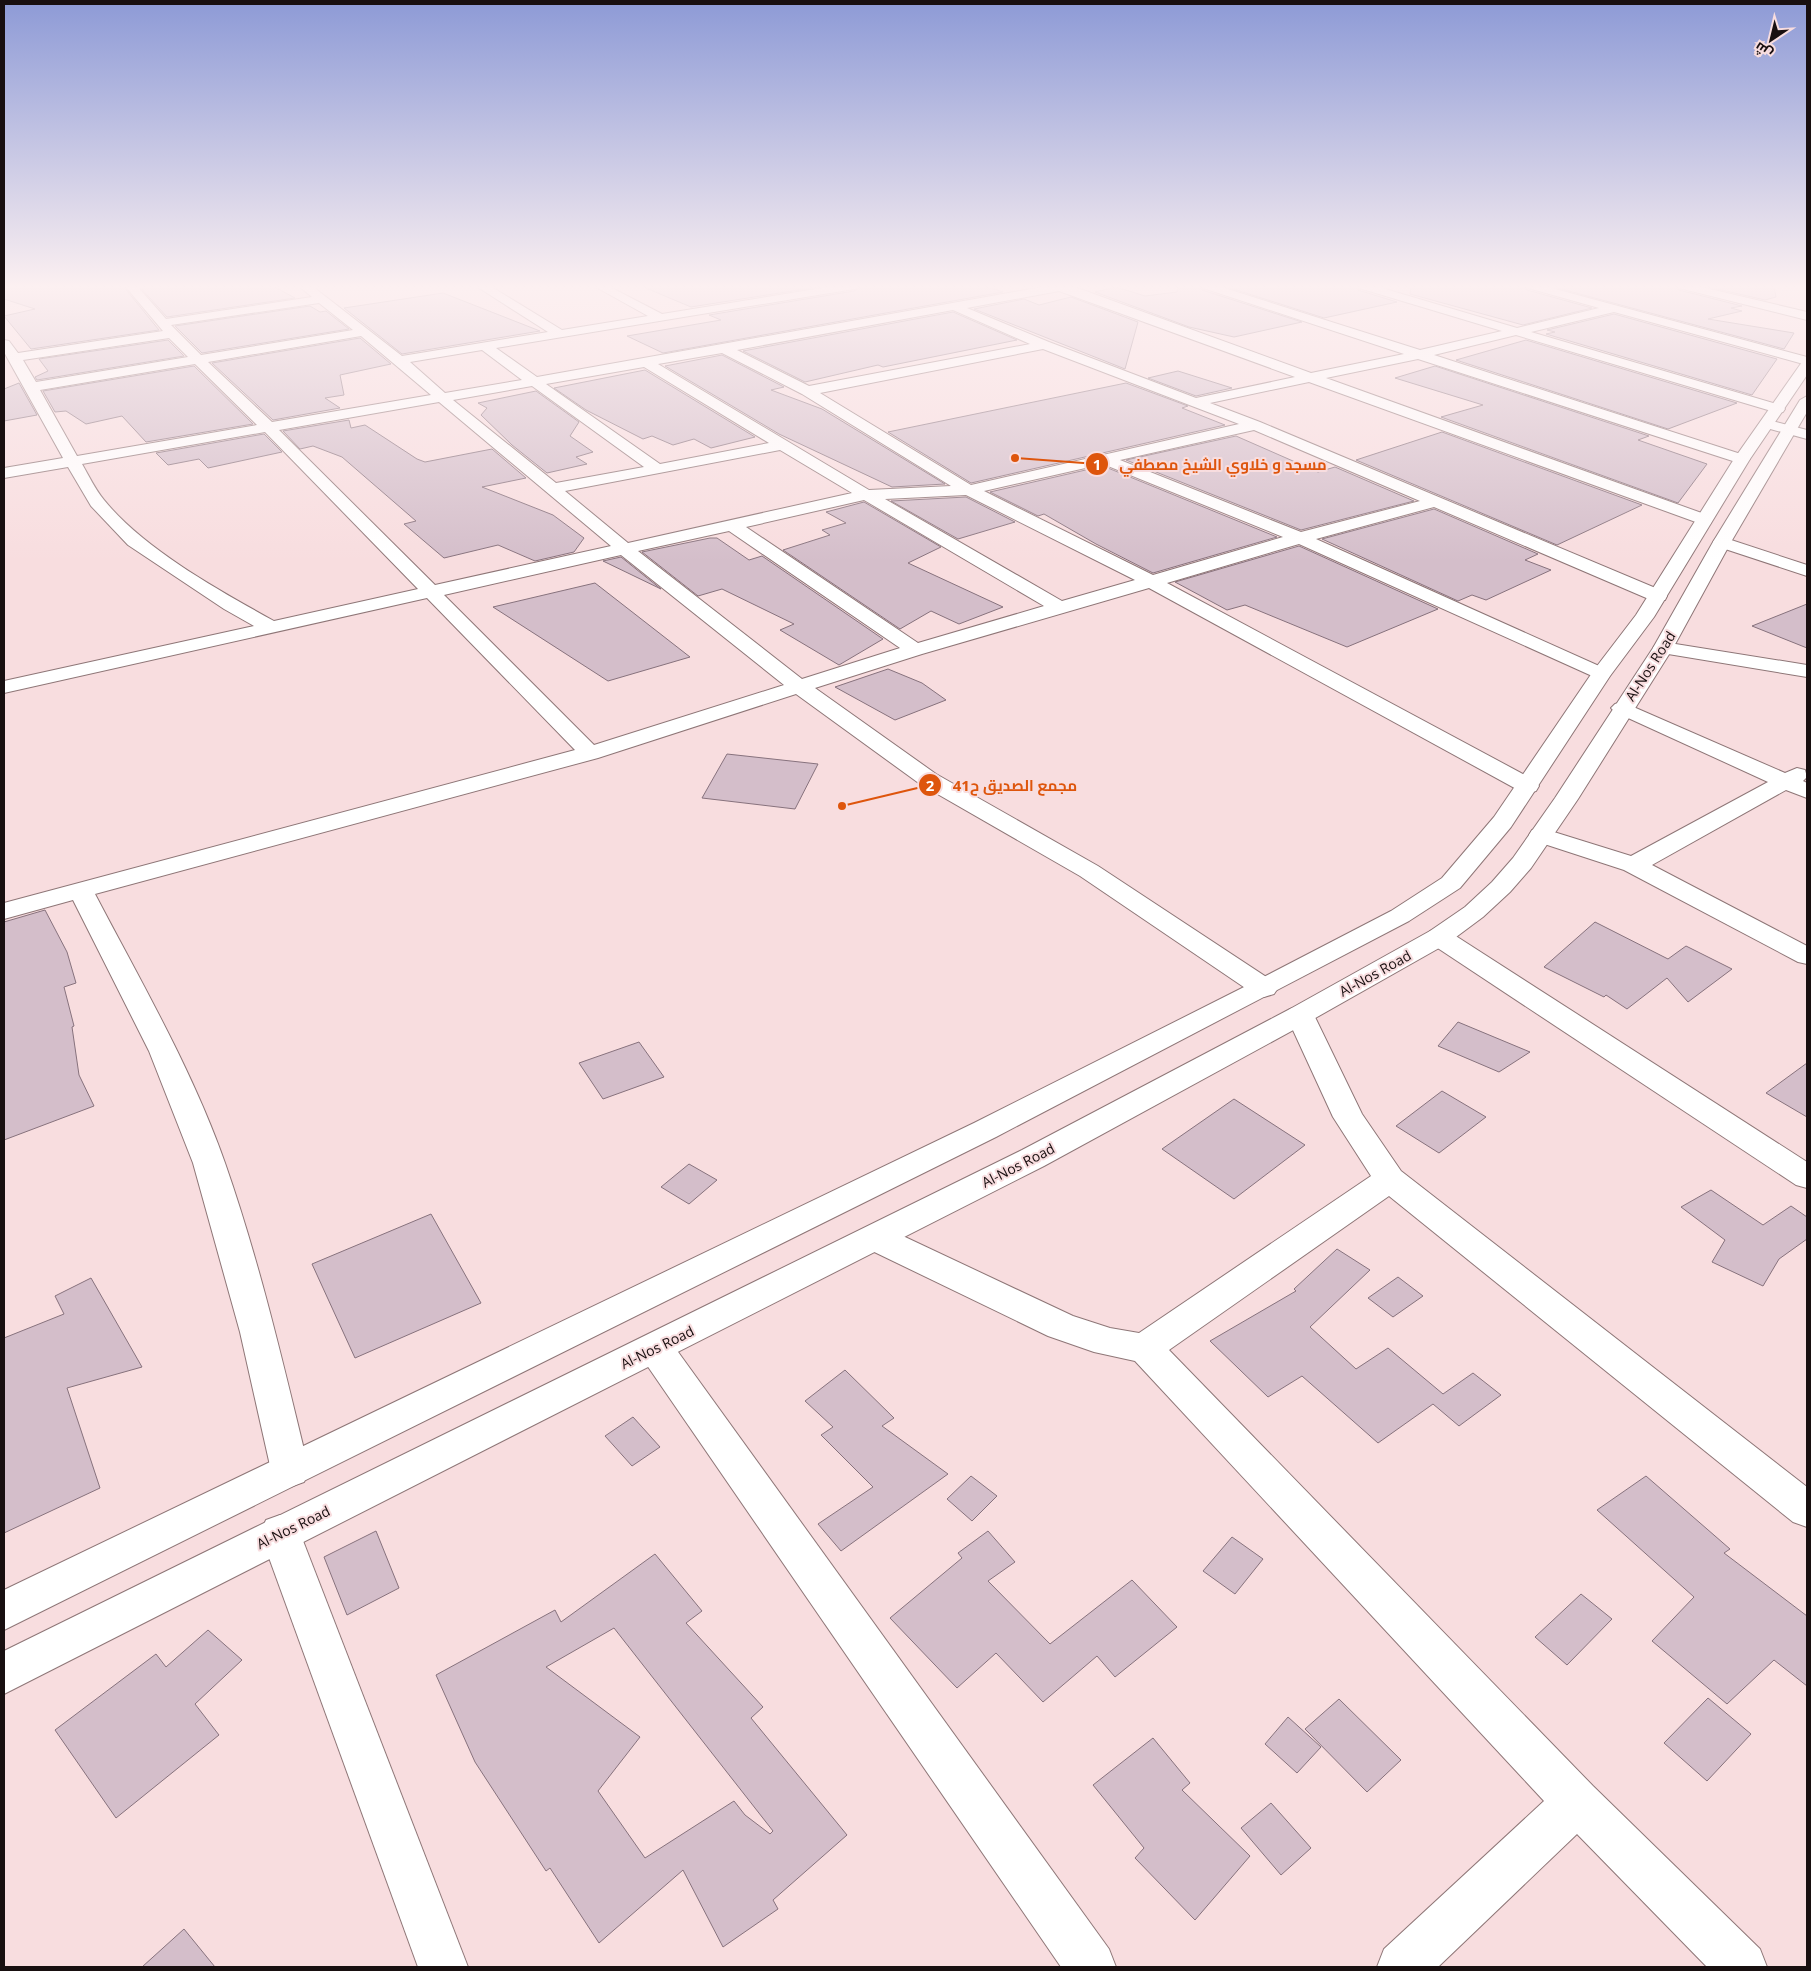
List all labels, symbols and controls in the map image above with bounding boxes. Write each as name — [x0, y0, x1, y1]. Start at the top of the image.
north arrow — [1746, 15, 1796, 65]
text: ش — [1750, 38, 1776, 64]
callout: مسجد و خلاوي الشيخ مصطفي — [1085, 449, 1337, 479]
text: 1 — [1093, 454, 1101, 474]
text: مسجد و خلاوي الشيخ مصطفي — [1119, 454, 1327, 477]
street label: Al-Nos Road — [1620, 627, 1680, 705]
callout: مجمع الصديق ح41 — [917, 770, 1087, 800]
text: 2 — [926, 775, 935, 795]
text: مجمع الصديق ح41 — [953, 775, 1077, 796]
street label: Al-Nos Road — [1336, 945, 1414, 1001]
street label: Al-Nos Road — [978, 1138, 1058, 1192]
street label: Al-Nos Road — [617, 1321, 697, 1373]
street label: Al-Nos Road — [253, 1501, 333, 1553]

